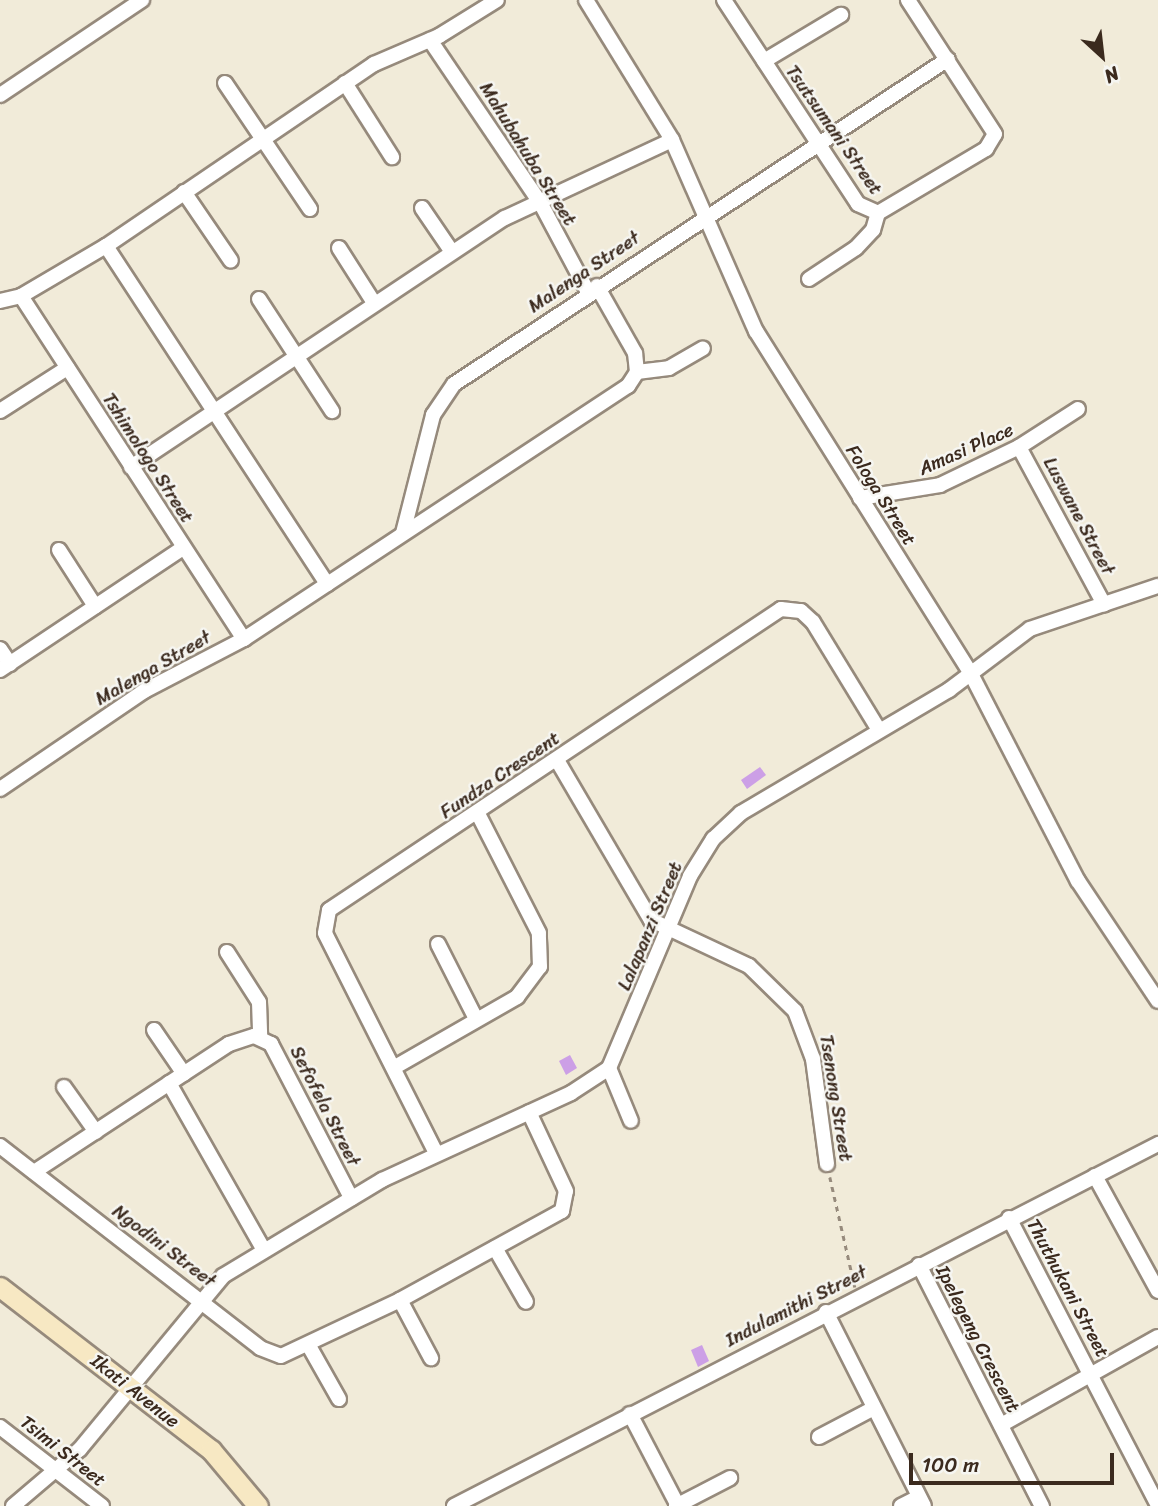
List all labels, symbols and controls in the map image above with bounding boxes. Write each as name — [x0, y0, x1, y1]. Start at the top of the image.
north arrow — [1067, 21, 1137, 91]
text: N — [1098, 57, 1125, 93]
street label: Tsutsumani Street — [781, 60, 887, 200]
street label: Mahubahuba Street — [475, 78, 581, 230]
street label: Malenga Street — [524, 226, 644, 318]
street label: Tshimologo Street — [97, 388, 199, 528]
street label: Amasi Place — [915, 418, 1017, 480]
street label: Fologa Street — [841, 440, 921, 550]
street label: Luswane Street — [1038, 453, 1120, 579]
street label: Malenga Street — [91, 626, 215, 710]
street label: Fundza Crescent — [435, 726, 565, 824]
street label: Lalapanzi Street — [613, 858, 687, 994]
street label: Tsenong Street — [815, 1033, 857, 1163]
street label: Sefofela Street — [285, 1042, 365, 1170]
street label: Ngodini Street — [108, 1200, 220, 1292]
street label: Thuthukani Street — [1022, 1214, 1114, 1362]
street label: Indulamithi Street — [721, 1260, 871, 1352]
street label: Ipelegeng Crescent — [931, 1262, 1025, 1416]
street label: Ikati Avenue — [86, 1349, 184, 1433]
street label: Tsimi Street — [15, 1410, 111, 1492]
scale bar — [913, 1440, 1118, 1484]
text: 100 m — [922, 1446, 979, 1484]

